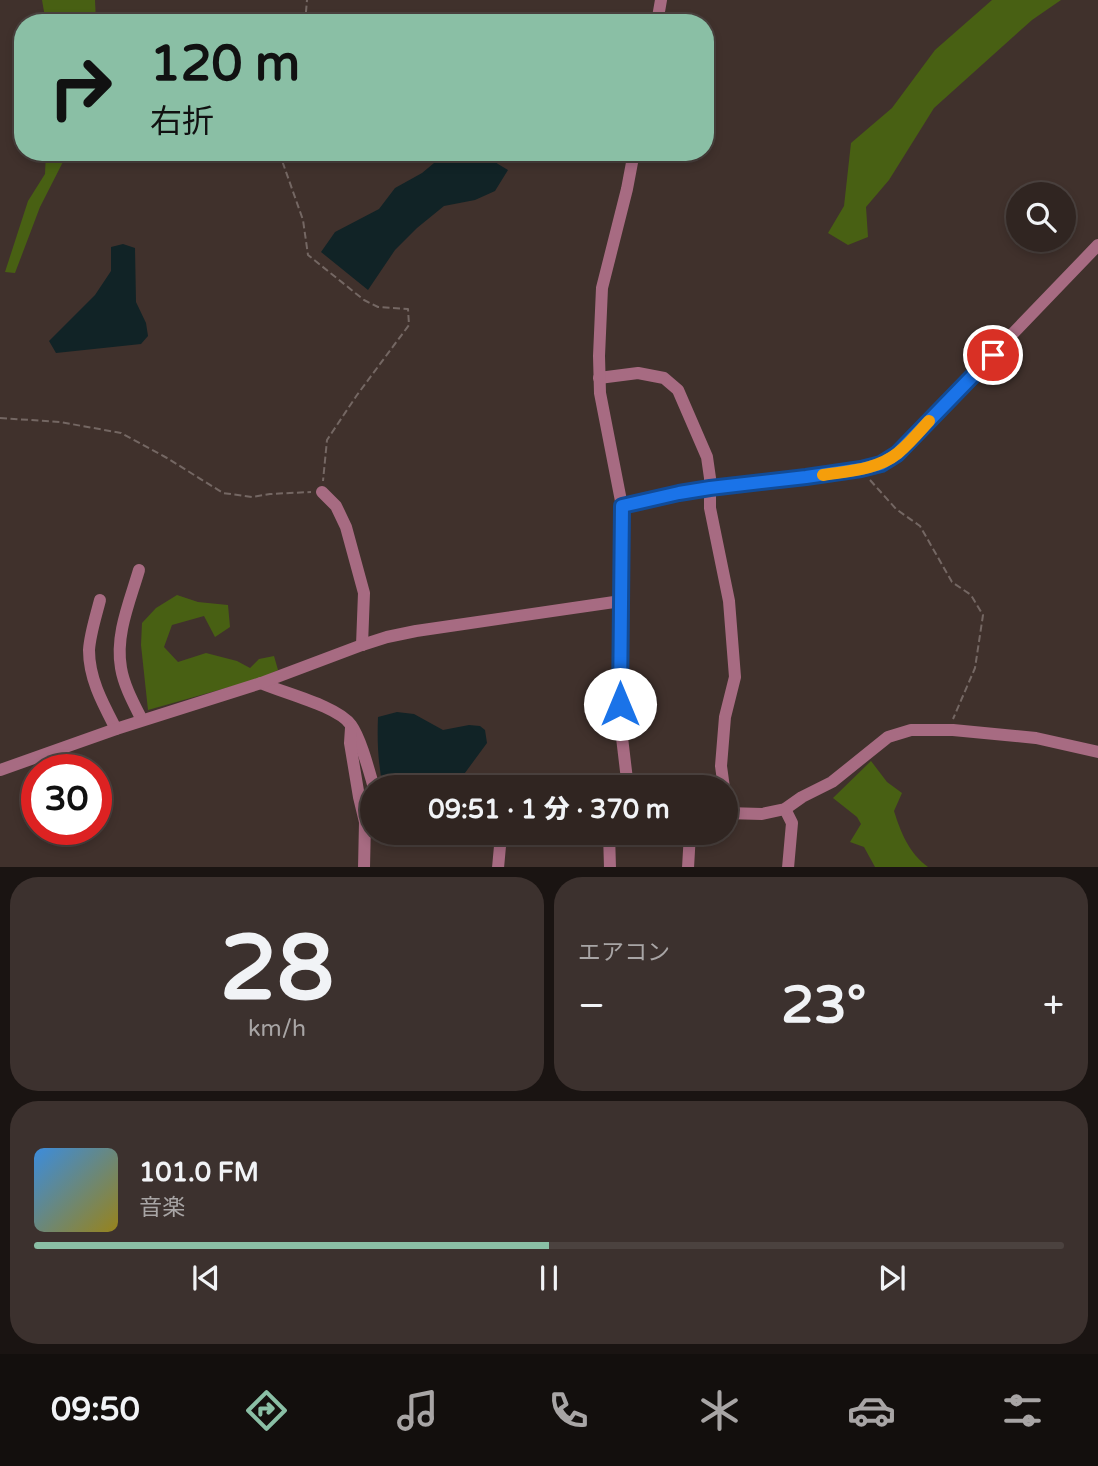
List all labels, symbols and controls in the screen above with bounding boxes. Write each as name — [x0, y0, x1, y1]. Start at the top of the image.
text: 120 m — [150, 35, 300, 94]
icon: right — [35, 42, 126, 133]
text: 右折 — [150, 103, 214, 141]
map controls — [1006, 182, 1076, 252]
button: search — [1006, 182, 1076, 252]
pin — [963, 325, 1023, 385]
icon: arrive — [974, 336, 1012, 374]
position arrow — [583, 667, 657, 741]
speed limit sign: 30 — [21, 754, 112, 845]
text: 09:51 · 1 分 · 370 m — [428, 794, 670, 825]
text: 28 — [220, 914, 334, 1024]
text: エアコン — [578, 939, 670, 967]
text: 23° — [781, 974, 866, 1037]
text: − — [578, 983, 605, 1029]
text: + — [1043, 983, 1064, 1029]
text: km/h — [248, 1015, 306, 1043]
text: 101.0 FM — [139, 1157, 259, 1188]
text: 音楽 — [139, 1194, 185, 1222]
icon: previous — [187, 1259, 225, 1297]
icon: pause — [530, 1259, 568, 1297]
icon: next — [873, 1259, 911, 1297]
icon: directions — [242, 1386, 291, 1435]
icon: music — [393, 1386, 442, 1435]
icon: phone — [544, 1386, 593, 1435]
icon: climate — [695, 1386, 744, 1435]
icon: car — [847, 1386, 896, 1435]
icon: filters — [998, 1386, 1047, 1435]
text: 09:50 — [51, 1391, 140, 1429]

